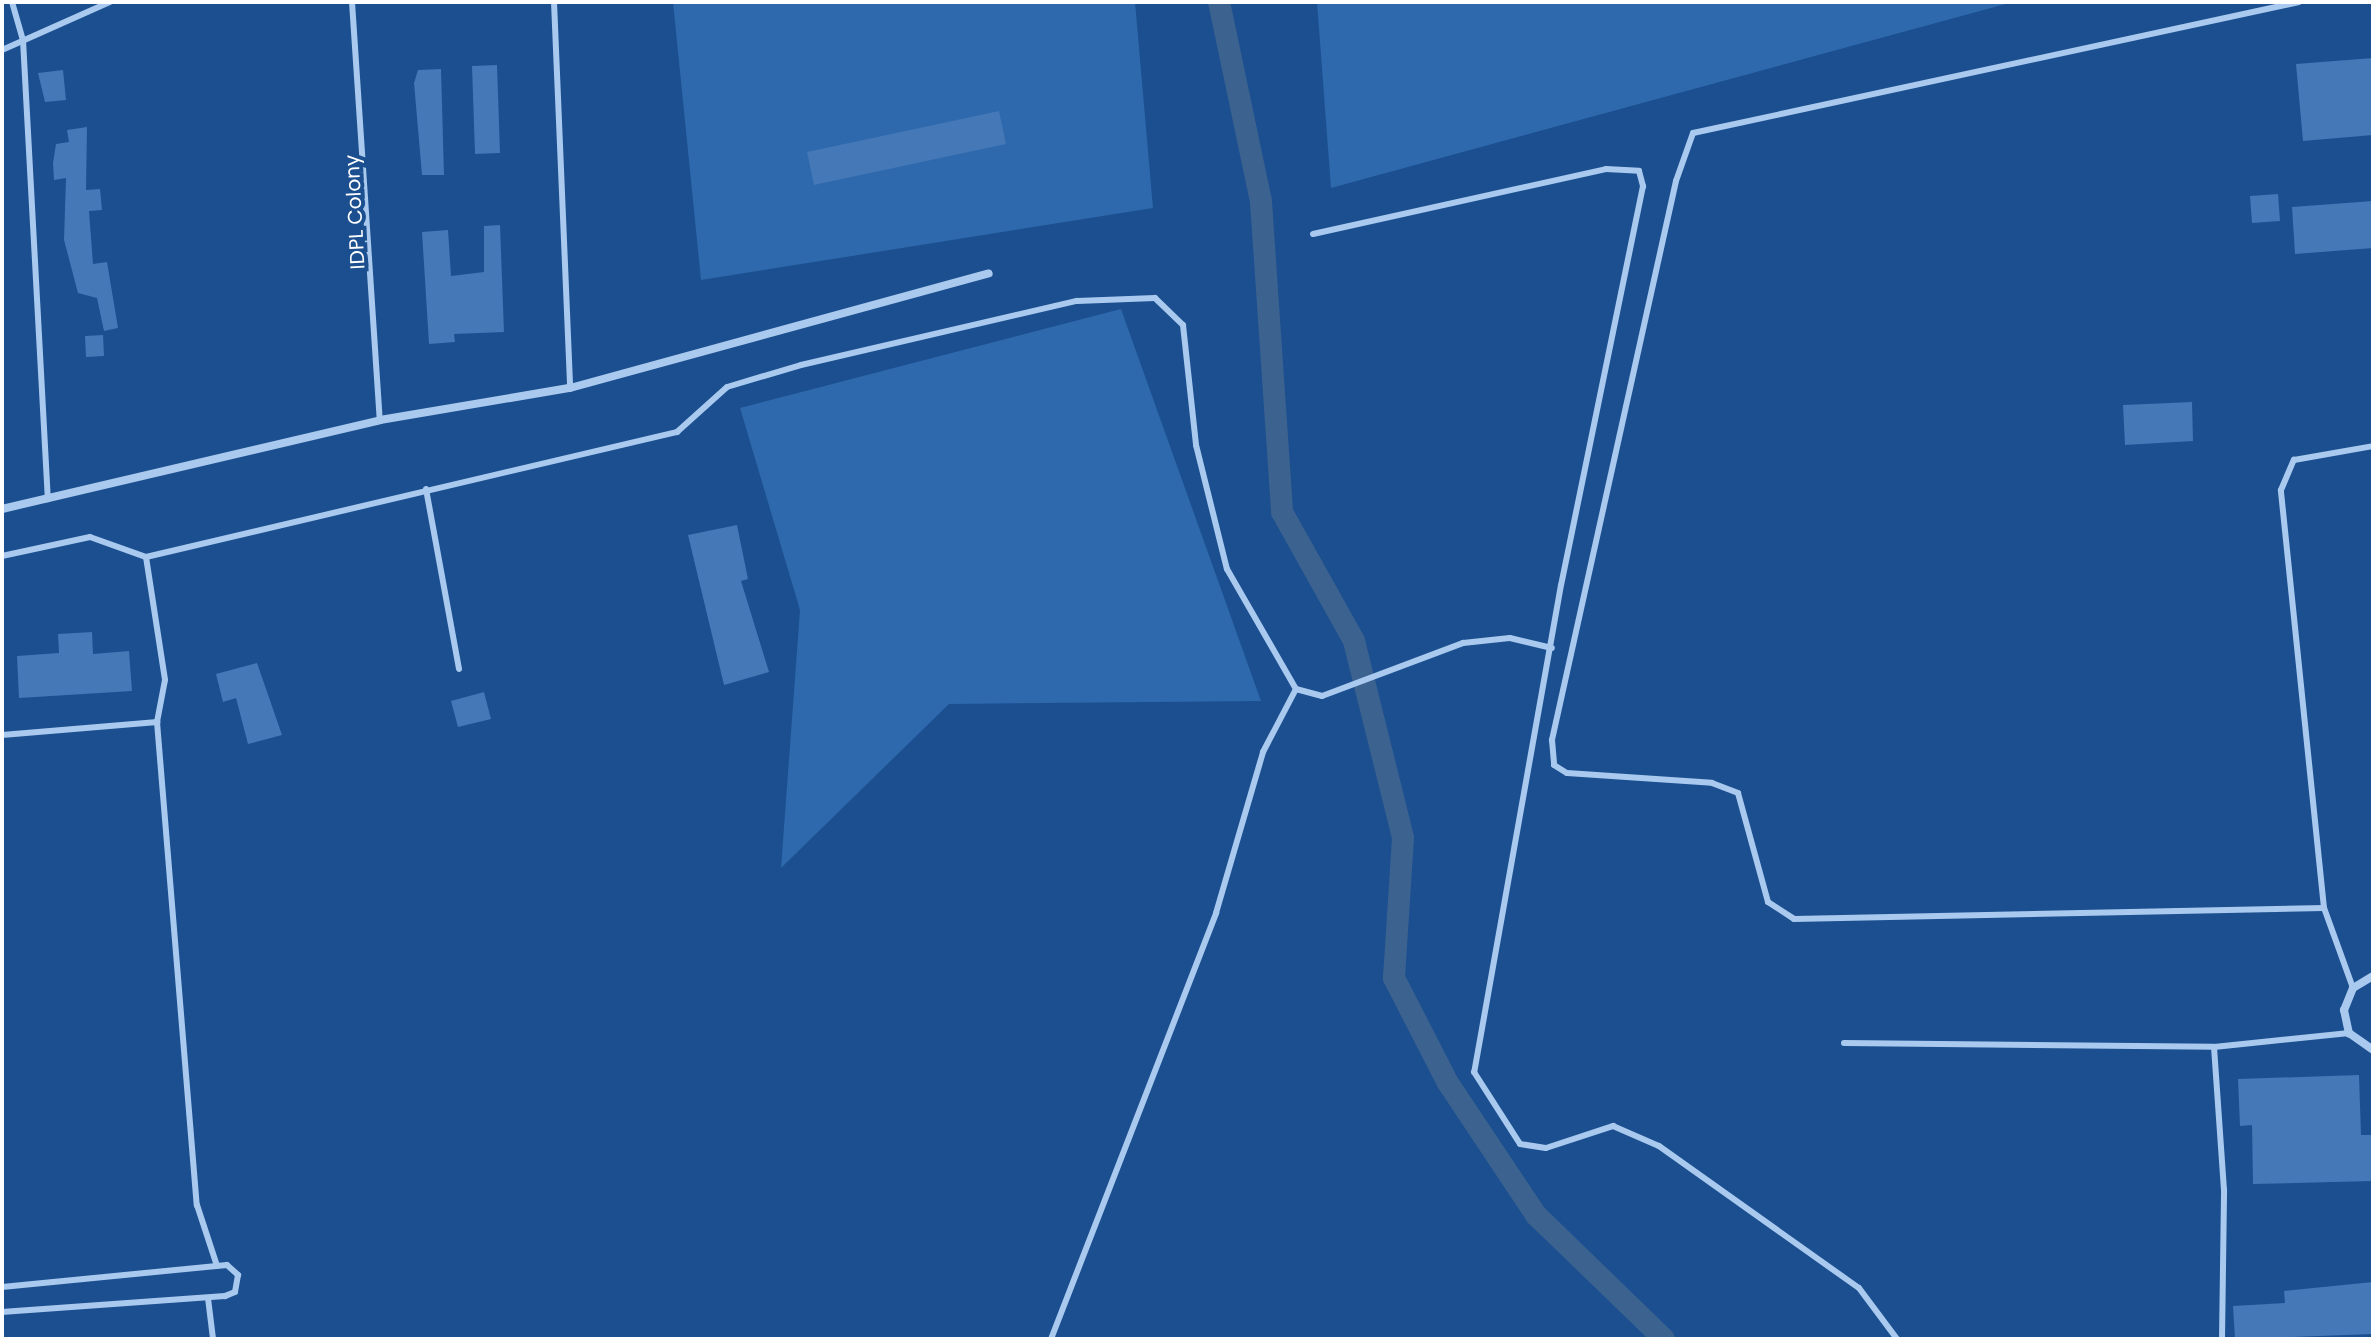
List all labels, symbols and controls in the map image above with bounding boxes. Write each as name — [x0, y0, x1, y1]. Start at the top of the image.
street label: IDPL Colony — [340, 154, 370, 270]

